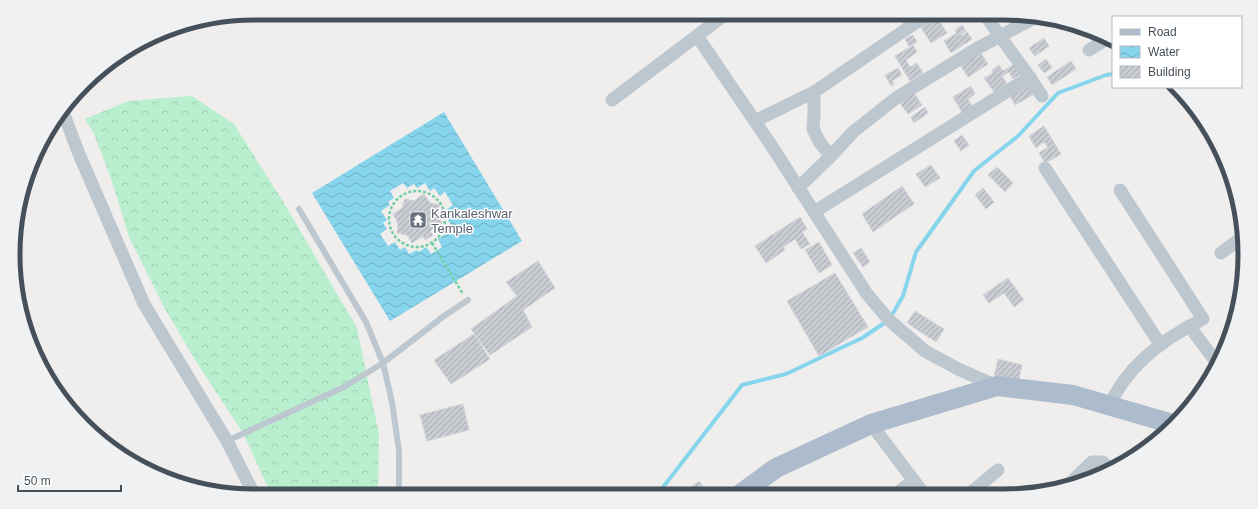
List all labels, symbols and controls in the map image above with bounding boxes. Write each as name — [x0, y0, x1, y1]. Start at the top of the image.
legend — [1112, 16, 1242, 88]
text: Road — [1148, 25, 1177, 39]
text: Water — [1148, 45, 1180, 59]
text: Building — [1148, 65, 1191, 79]
place label: Kankaleshwar Temple — [431, 206, 513, 236]
temple icon: Kankaleshwar Temple — [408, 210, 428, 230]
scale bar — [18, 467, 121, 493]
text: 50 m — [24, 474, 51, 488]

